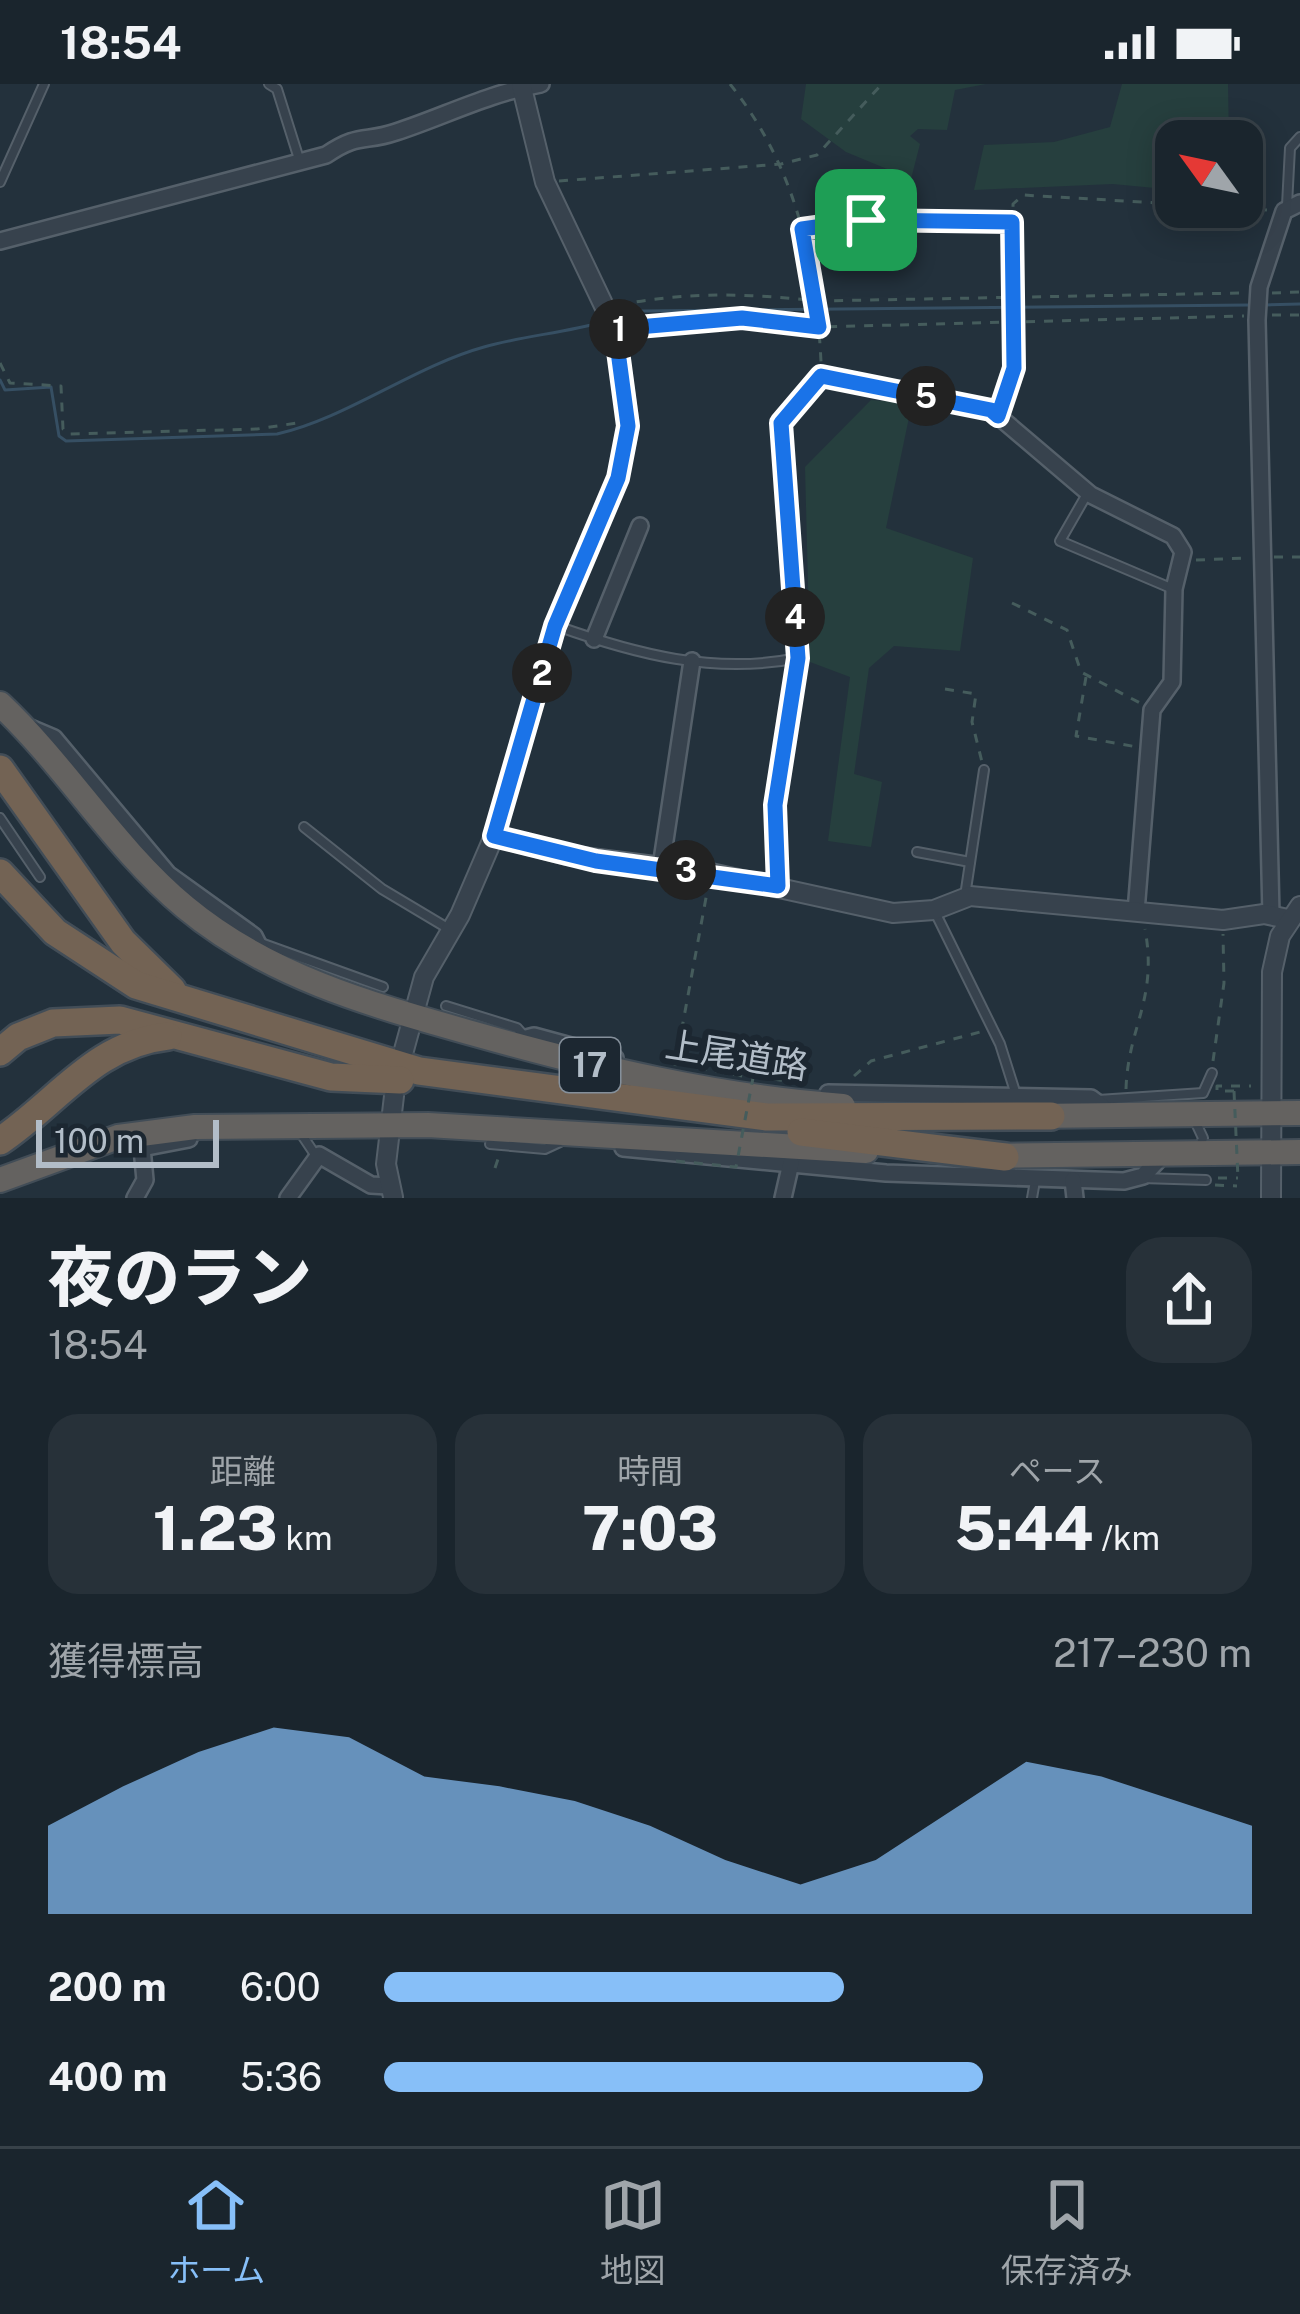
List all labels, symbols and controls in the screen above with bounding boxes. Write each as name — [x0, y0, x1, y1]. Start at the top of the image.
text: 18:54 — [60, 16, 181, 69]
north arrow — [1155, 120, 1263, 228]
map controls — [1155, 120, 1263, 228]
pin — [815, 169, 917, 271]
icon: arrive — [833, 187, 899, 253]
pin: 1 — [589, 299, 649, 359]
text: 1 — [612, 310, 626, 348]
pin: 5 — [896, 366, 956, 426]
text: 5 — [915, 377, 937, 415]
pin: 4 — [765, 587, 825, 647]
text: 4 — [784, 598, 806, 636]
pin: 2 — [512, 643, 572, 703]
text: 2 — [532, 654, 552, 692]
pin: 3 — [656, 840, 716, 900]
text: 3 — [675, 851, 697, 889]
street label: 上尾道路 — [663, 1023, 811, 1087]
road number: 17 — [560, 1038, 620, 1092]
scale bar — [36, 1114, 219, 1167]
text: 100 m — [54, 1122, 144, 1160]
button: share — [1126, 1237, 1252, 1363]
text: 夜のラン — [48, 1238, 312, 1316]
text: 18:54 — [48, 1322, 147, 1368]
text: 距離 — [210, 1452, 276, 1490]
text: 時間 — [617, 1452, 683, 1490]
text: ペース — [1009, 1452, 1106, 1490]
text: 1.23 — [153, 1493, 278, 1564]
text: 7:03 — [582, 1493, 718, 1564]
text: 5:44 — [954, 1493, 1094, 1564]
text: km — [278, 1519, 333, 1557]
text: /km — [1094, 1519, 1160, 1557]
text: 217–230 m — [1053, 1630, 1252, 1676]
text: 獲得標高 — [48, 1638, 204, 1684]
text: 200 m — [48, 1964, 167, 2010]
text: 6:00 — [240, 1964, 321, 2010]
text: 400 m — [48, 2054, 167, 2100]
text: 5:36 — [240, 2054, 322, 2100]
tab: ホーム — [167, 2172, 265, 2292]
tab: 地図 — [600, 2172, 666, 2292]
tab: 保存済み — [1001, 2172, 1133, 2292]

